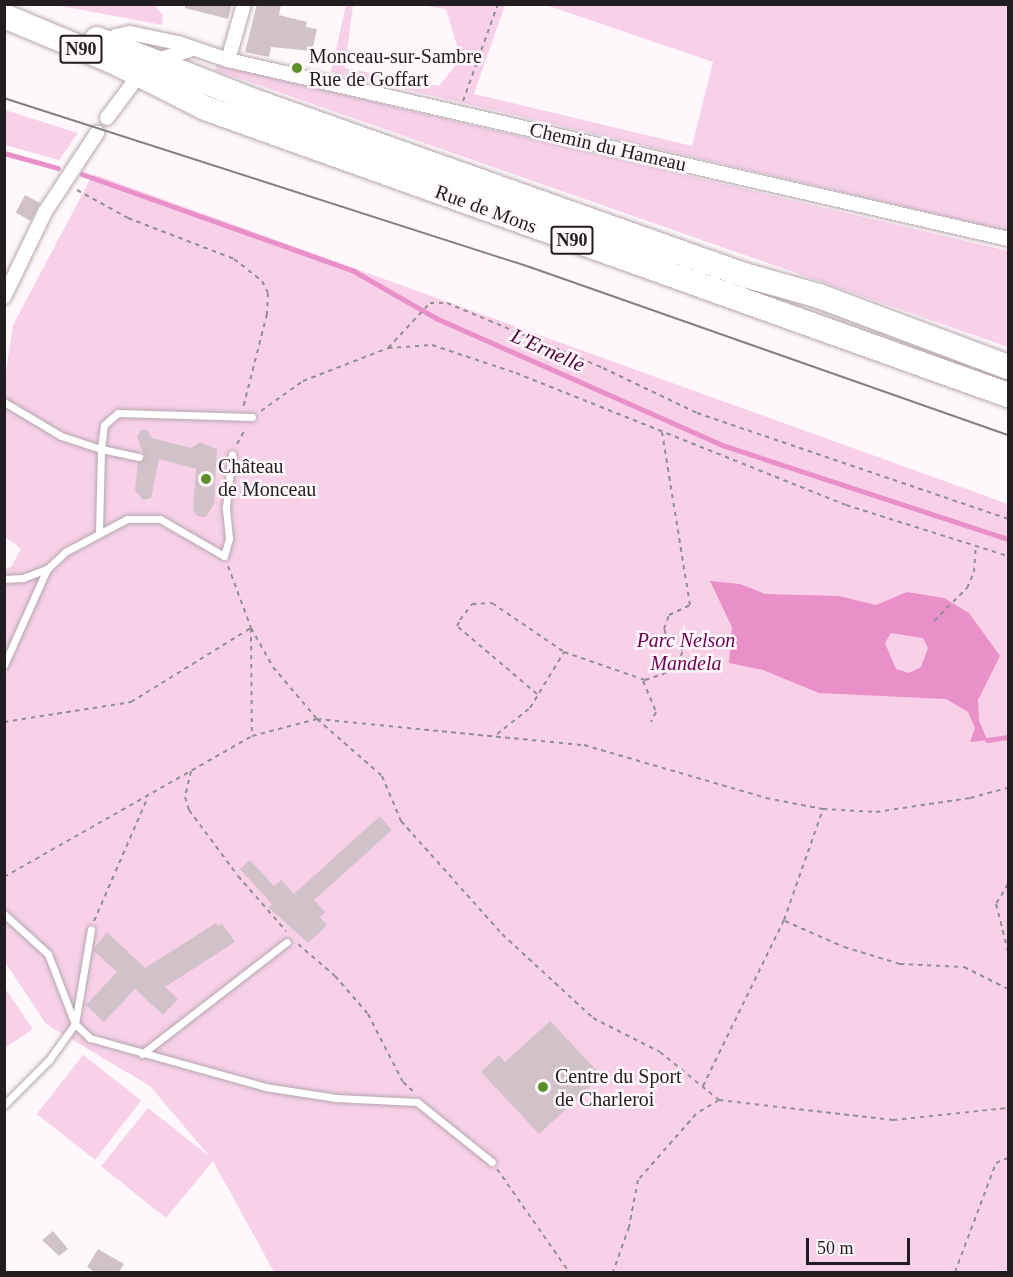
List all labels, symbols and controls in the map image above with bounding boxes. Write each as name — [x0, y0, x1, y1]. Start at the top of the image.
road number: N90 — [58, 34, 104, 64]
place label: Monceau-sur-Sambre Rue de Goffart — [309, 45, 482, 92]
marker: Monceau-sur-Sambre Rue de Goffart — [290, 61, 304, 75]
street label: Chemin du Hameau — [527, 117, 689, 177]
street label: Rue de Mons — [432, 179, 540, 239]
road number: N90 — [550, 225, 594, 255]
water label: L'Ernelle — [507, 323, 589, 377]
place label: Château de Monceau — [218, 455, 316, 502]
marker: Château de Monceau — [199, 472, 213, 486]
park label: Parc Nelson Mandela — [637, 629, 735, 676]
place label: Centre du Sport de Charleroi — [555, 1064, 682, 1111]
marker: Centre du Sport de Charleroi — [536, 1080, 550, 1094]
scale bar — [809, 1226, 912, 1264]
text: 50 m — [817, 1238, 854, 1258]

